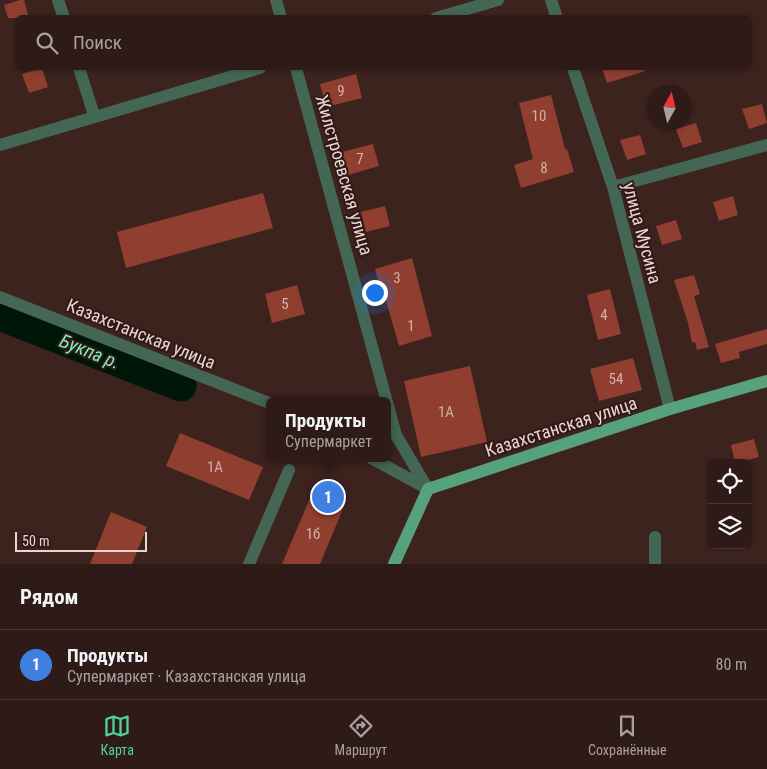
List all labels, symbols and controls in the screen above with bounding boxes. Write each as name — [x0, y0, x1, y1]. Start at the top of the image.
search box — [15, 15, 752, 70]
icon: search — [33, 29, 61, 57]
text: Поиск — [73, 31, 122, 54]
house number: 9 — [337, 82, 345, 100]
north arrow — [647, 85, 692, 130]
street label: Жилстроевская улица — [312, 92, 377, 258]
house number: 10 — [532, 107, 546, 125]
house number: 7 — [356, 150, 364, 168]
house number: 8 — [540, 159, 548, 177]
street label: улица Мусина — [619, 180, 666, 286]
house number: 3 — [393, 269, 401, 287]
your location — [362, 280, 388, 306]
street label: Казахстанская улица — [64, 294, 219, 373]
house number: 5 — [281, 295, 289, 313]
house number: 4 — [600, 306, 608, 324]
house number: 1 — [407, 317, 415, 335]
water label: Букпа р. — [56, 329, 123, 374]
house number: 54 — [609, 370, 623, 388]
street label: Казахстанская улица — [482, 392, 640, 461]
popup — [266, 397, 391, 462]
house number: 1А — [438, 403, 454, 421]
text: Продукты — [285, 409, 366, 432]
text: Супермаркет — [285, 432, 372, 451]
house number: 1А — [207, 458, 223, 476]
map controls — [707, 459, 752, 549]
button: locate — [707, 459, 752, 504]
pin: 1 — [312, 478, 344, 516]
button: layers — [707, 504, 752, 549]
house number: 1б — [306, 525, 320, 543]
scale bar — [15, 529, 148, 552]
text: 50 m — [22, 533, 50, 549]
text: Рядом — [20, 585, 79, 609]
text: Продукты — [67, 644, 148, 667]
text: 1 — [32, 655, 40, 674]
text: 80 m — [715, 655, 747, 674]
text: Супермаркет · Казахстанская улица — [67, 667, 306, 686]
tab: Карта — [100, 712, 134, 758]
tab: Маршрут — [335, 712, 387, 758]
tab: Сохранённые — [588, 712, 667, 758]

